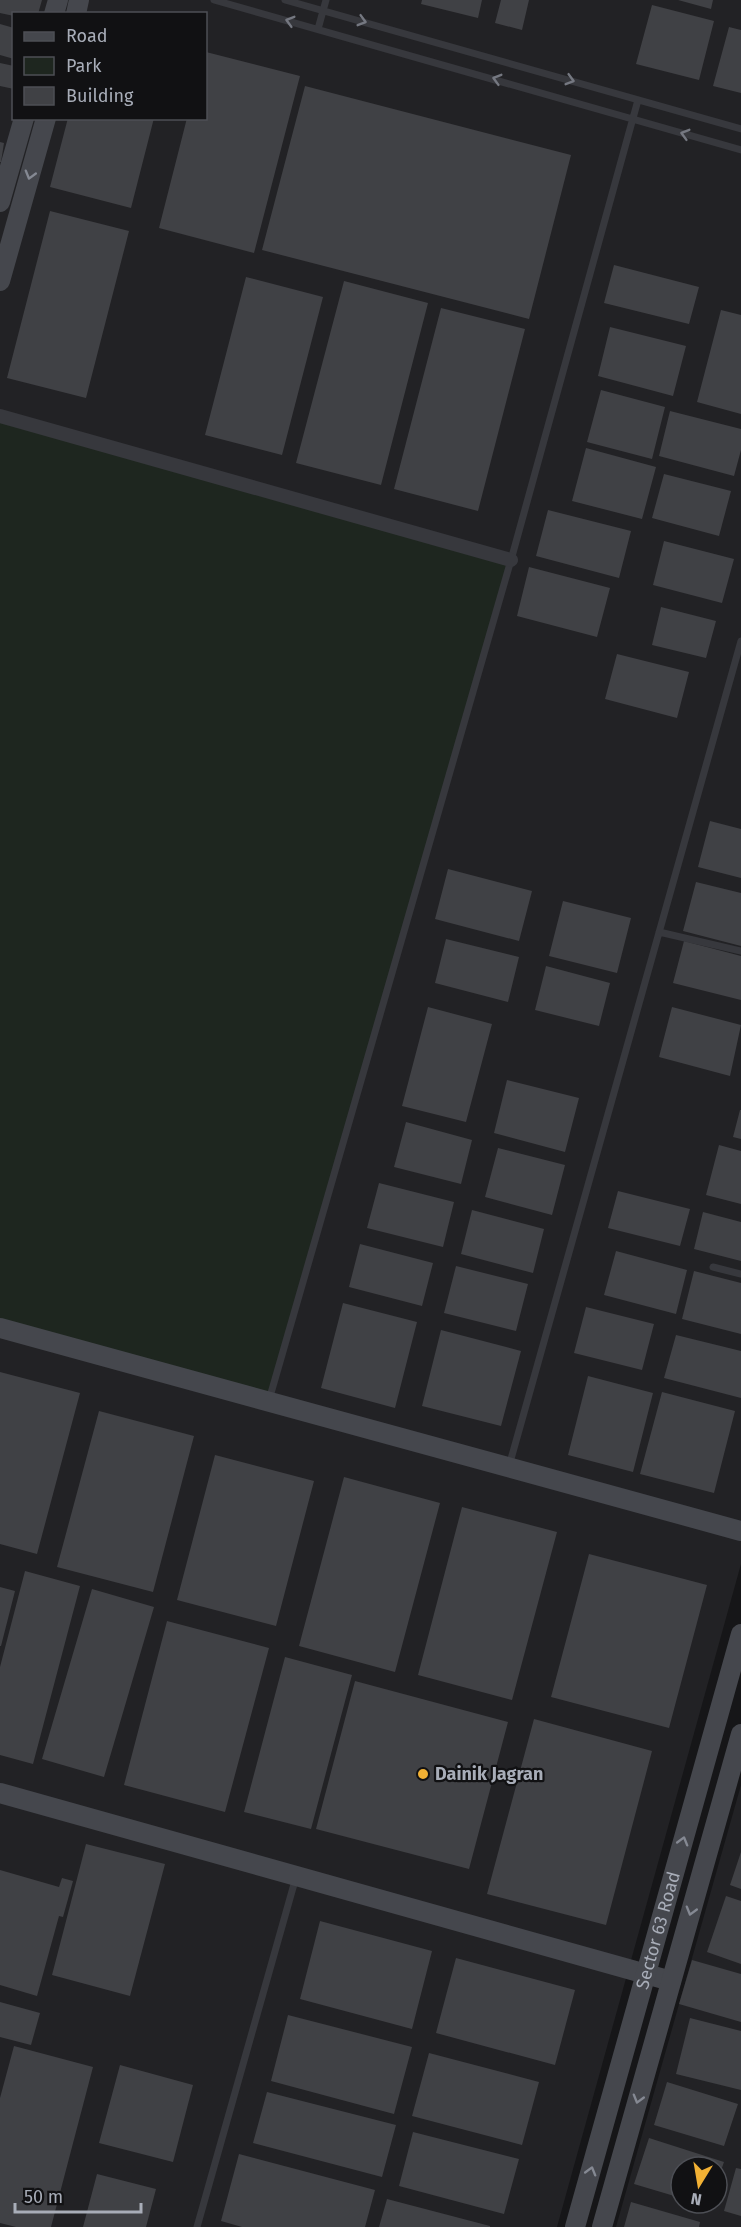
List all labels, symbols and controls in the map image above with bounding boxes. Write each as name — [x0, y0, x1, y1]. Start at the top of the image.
legend — [12, 12, 207, 120]
one-way arrow — [357, 14, 367, 27]
one-way arrow — [285, 16, 295, 28]
text: Road — [66, 25, 108, 47]
text: Park — [66, 55, 102, 77]
one-way arrow — [564, 73, 575, 85]
one-way arrow — [493, 74, 503, 87]
text: Building — [66, 85, 134, 107]
one-way arrow — [680, 129, 691, 141]
one-way arrow — [25, 169, 37, 180]
place label: Dainik Jagran — [435, 1763, 543, 1785]
marker: Dainik Jagran — [416, 1767, 430, 1781]
one-way arrow — [676, 1836, 688, 1847]
street label: Sector 63 Road — [631, 1869, 685, 1992]
one-way arrow — [686, 1906, 698, 1916]
one-way arrow — [633, 2093, 645, 2104]
north arrow — [669, 2155, 729, 2215]
one-way arrow — [583, 2166, 596, 2176]
scale bar — [15, 2176, 141, 2214]
text: 50 m — [24, 2186, 63, 2208]
text: N — [689, 2189, 703, 2210]

